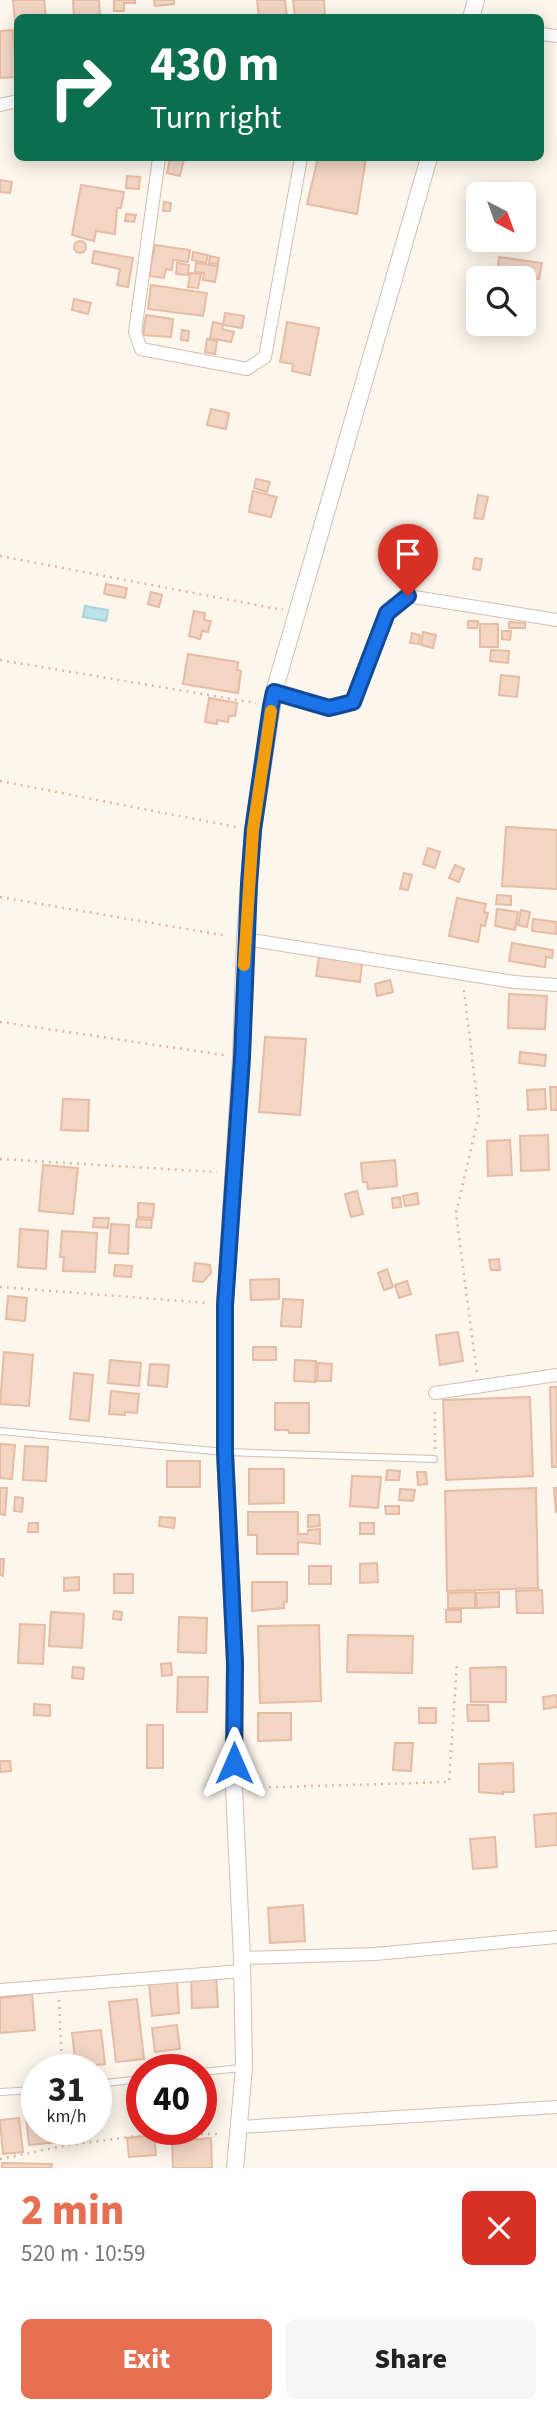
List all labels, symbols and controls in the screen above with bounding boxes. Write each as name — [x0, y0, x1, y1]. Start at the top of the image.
text: 430 m — [150, 30, 279, 100]
icon: right — [35, 42, 126, 133]
text: Turn right — [150, 95, 281, 141]
north arrow — [466, 182, 536, 252]
map controls — [466, 182, 536, 336]
button: search — [466, 266, 536, 336]
pin — [378, 524, 438, 596]
icon: arrive — [389, 535, 427, 573]
position arrow — [197, 1726, 271, 1800]
speed limit sign: 40 — [126, 2054, 217, 2145]
text: 31 — [48, 2065, 85, 2115]
text: km/h — [47, 2104, 86, 2129]
text: 2 min — [21, 2181, 124, 2241]
button: close — [462, 2191, 536, 2265]
text: 520 m · 10:59 — [21, 2237, 145, 2270]
button: Exit — [21, 2319, 272, 2399]
button: Share — [286, 2319, 536, 2399]

